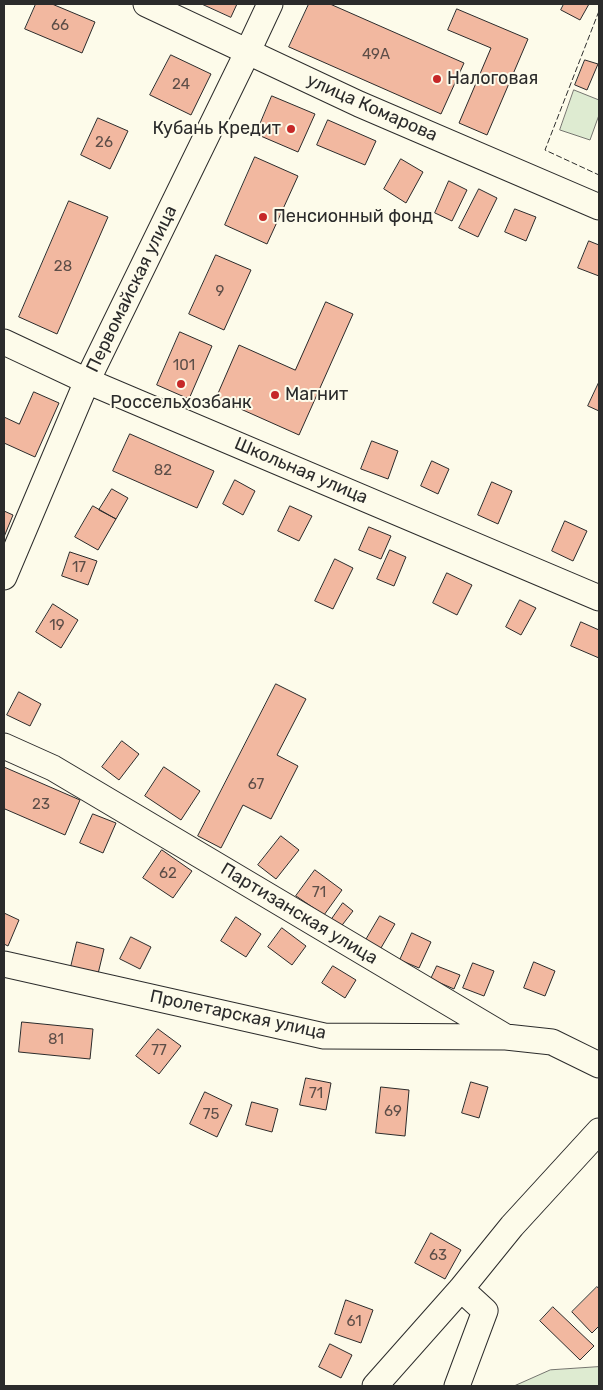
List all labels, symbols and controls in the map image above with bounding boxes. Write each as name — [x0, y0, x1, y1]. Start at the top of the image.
house number: 66 — [51, 17, 69, 35]
house number: 49А — [362, 46, 390, 64]
place label: Налоговая — [447, 68, 538, 90]
street label: улица Комарова — [303, 69, 441, 147]
marker: Налоговая — [431, 73, 443, 85]
house number: 24 — [172, 76, 190, 94]
place label: Кубань Кредит — [152, 118, 281, 140]
marker: Кубань Кредит — [285, 123, 297, 135]
house number: 26 — [95, 134, 113, 152]
street label: Первомайская улица — [82, 202, 182, 376]
place label: Пенсионный фонд — [273, 206, 433, 228]
marker: Пенсионный фонд — [257, 211, 269, 223]
house number: 28 — [54, 258, 72, 276]
house number: 9 — [216, 283, 224, 301]
house number: 101 — [173, 357, 195, 375]
marker: Россельхозбанк — [175, 378, 187, 390]
place label: Магнит — [285, 384, 348, 406]
marker: Магнит — [269, 389, 281, 401]
place label: Россельхозбанк — [110, 392, 252, 414]
street label: Школьная улица — [231, 433, 371, 509]
house number: 82 — [154, 462, 172, 480]
house number: 17 — [72, 559, 86, 577]
house number: 19 — [49, 617, 65, 635]
house number: 67 — [248, 776, 264, 794]
house number: 23 — [32, 796, 50, 814]
street label: Партизанская улица — [217, 859, 381, 969]
house number: 62 — [159, 865, 177, 883]
house number: 71 — [312, 884, 326, 902]
street label: Пролетарская улица — [148, 986, 328, 1044]
house number: 81 — [48, 1031, 64, 1049]
house number: 77 — [151, 1042, 167, 1060]
house number: 71 — [309, 1085, 323, 1103]
house number: 69 — [384, 1103, 402, 1121]
house number: 75 — [203, 1106, 219, 1124]
house number: 63 — [429, 1247, 447, 1265]
house number: 61 — [346, 1313, 362, 1331]

